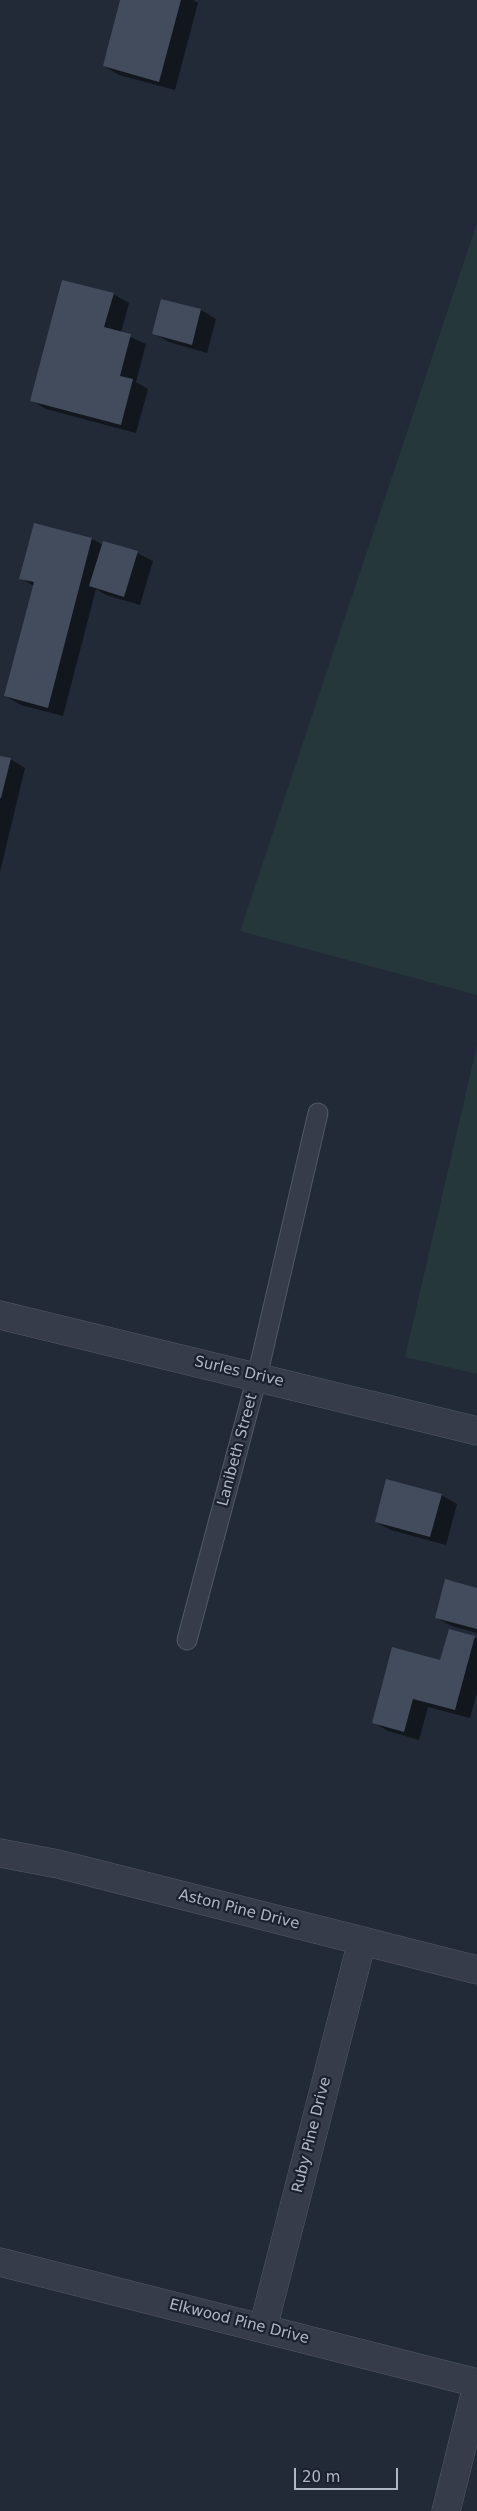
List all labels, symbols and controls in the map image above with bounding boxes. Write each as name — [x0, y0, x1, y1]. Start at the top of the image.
street label: Surles Drive — [193, 1353, 285, 1391]
street label: Lanibeth Street — [214, 1392, 262, 1508]
street label: Aston Pine Drive — [177, 1886, 301, 1934]
street label: Ruby Pine Drive — [289, 2075, 335, 2195]
street label: Elkwood Pine Drive — [167, 2296, 311, 2348]
scale bar — [297, 2458, 401, 2490]
text: 20 m — [302, 2468, 340, 2486]

